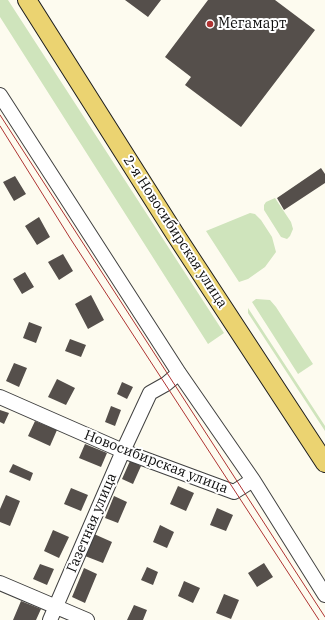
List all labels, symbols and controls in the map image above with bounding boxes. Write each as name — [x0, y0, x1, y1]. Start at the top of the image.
place label: Мегамарт — [218, 16, 286, 32]
marker: Мегамарт — [205, 19, 215, 29]
street label: 2-я Новосибирская улица — [119, 153, 231, 311]
street label: Новосибирская улица — [82, 427, 230, 497]
street label: Газетная улица — [63, 471, 121, 575]

